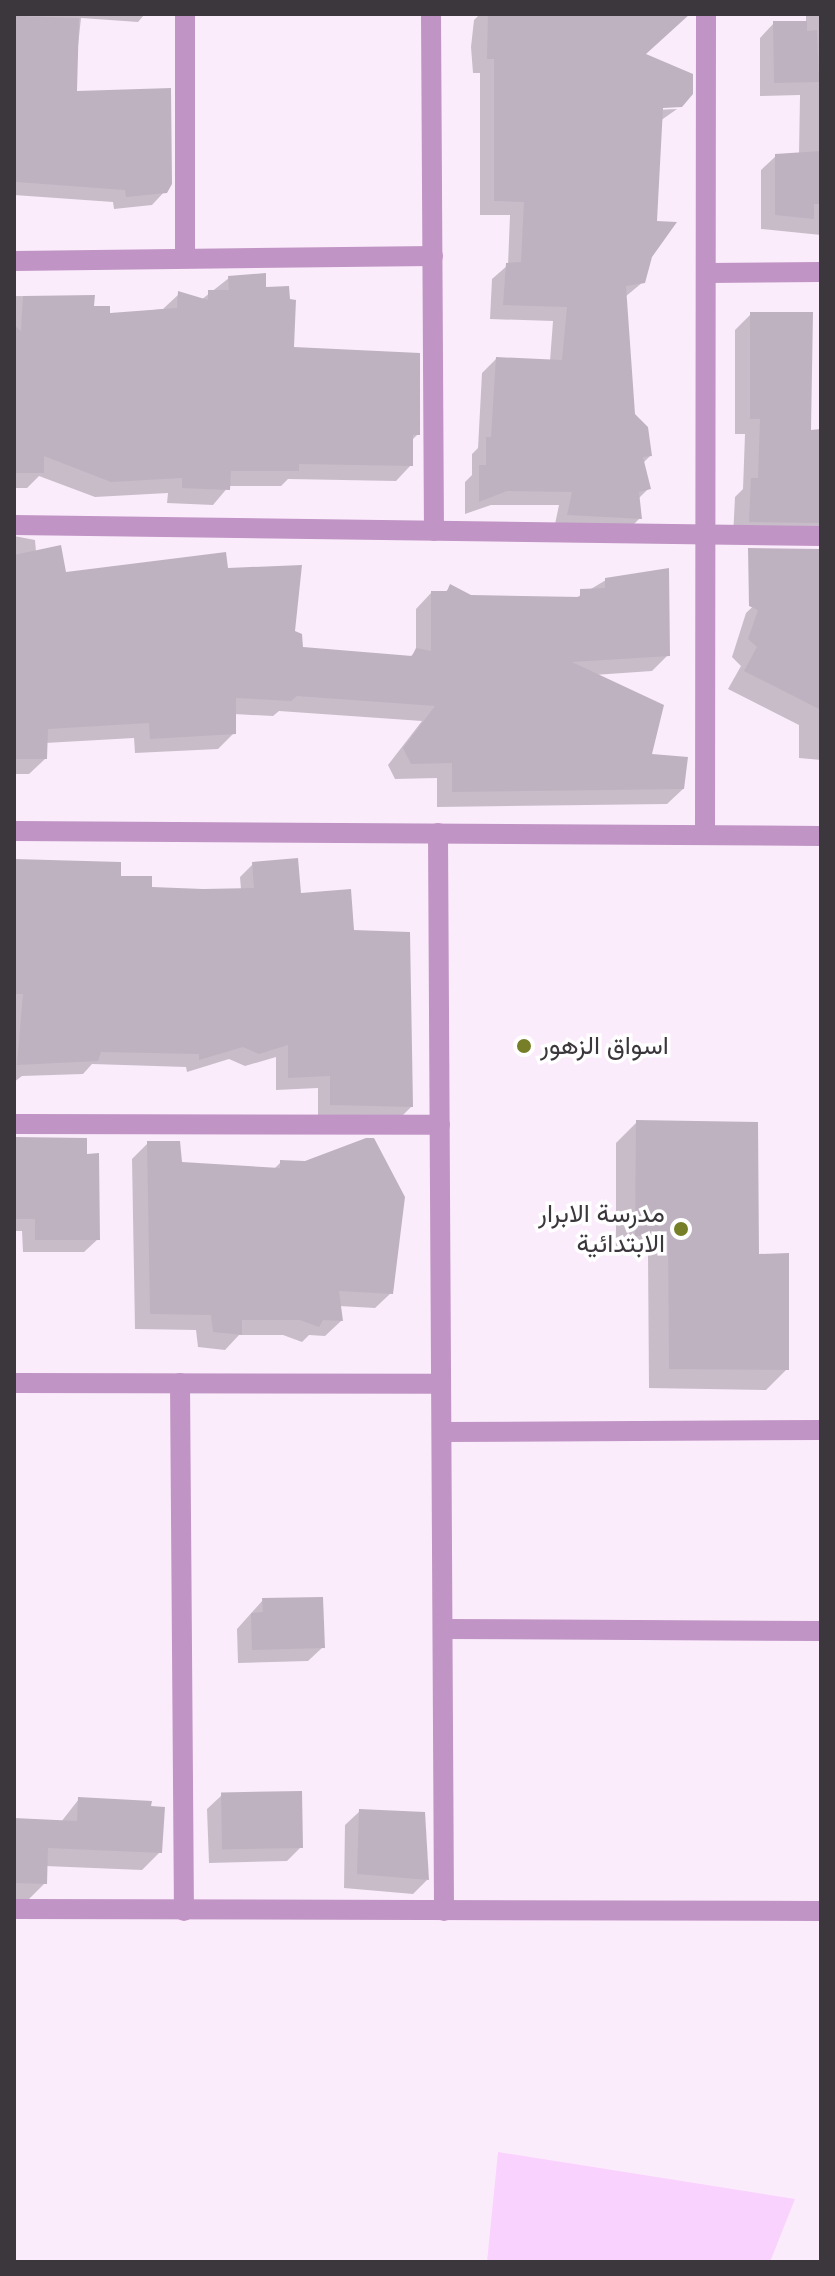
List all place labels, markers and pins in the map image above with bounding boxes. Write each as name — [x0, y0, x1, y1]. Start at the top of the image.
place label: اسواق الزهور — [540, 1030, 669, 1062]
marker: اسواق الزهور — [515, 1037, 533, 1055]
place label: مدرسة الابرار الابتدائية — [538, 1198, 665, 1260]
marker: مدرسة الابرار الابتدائية — [672, 1220, 690, 1238]

